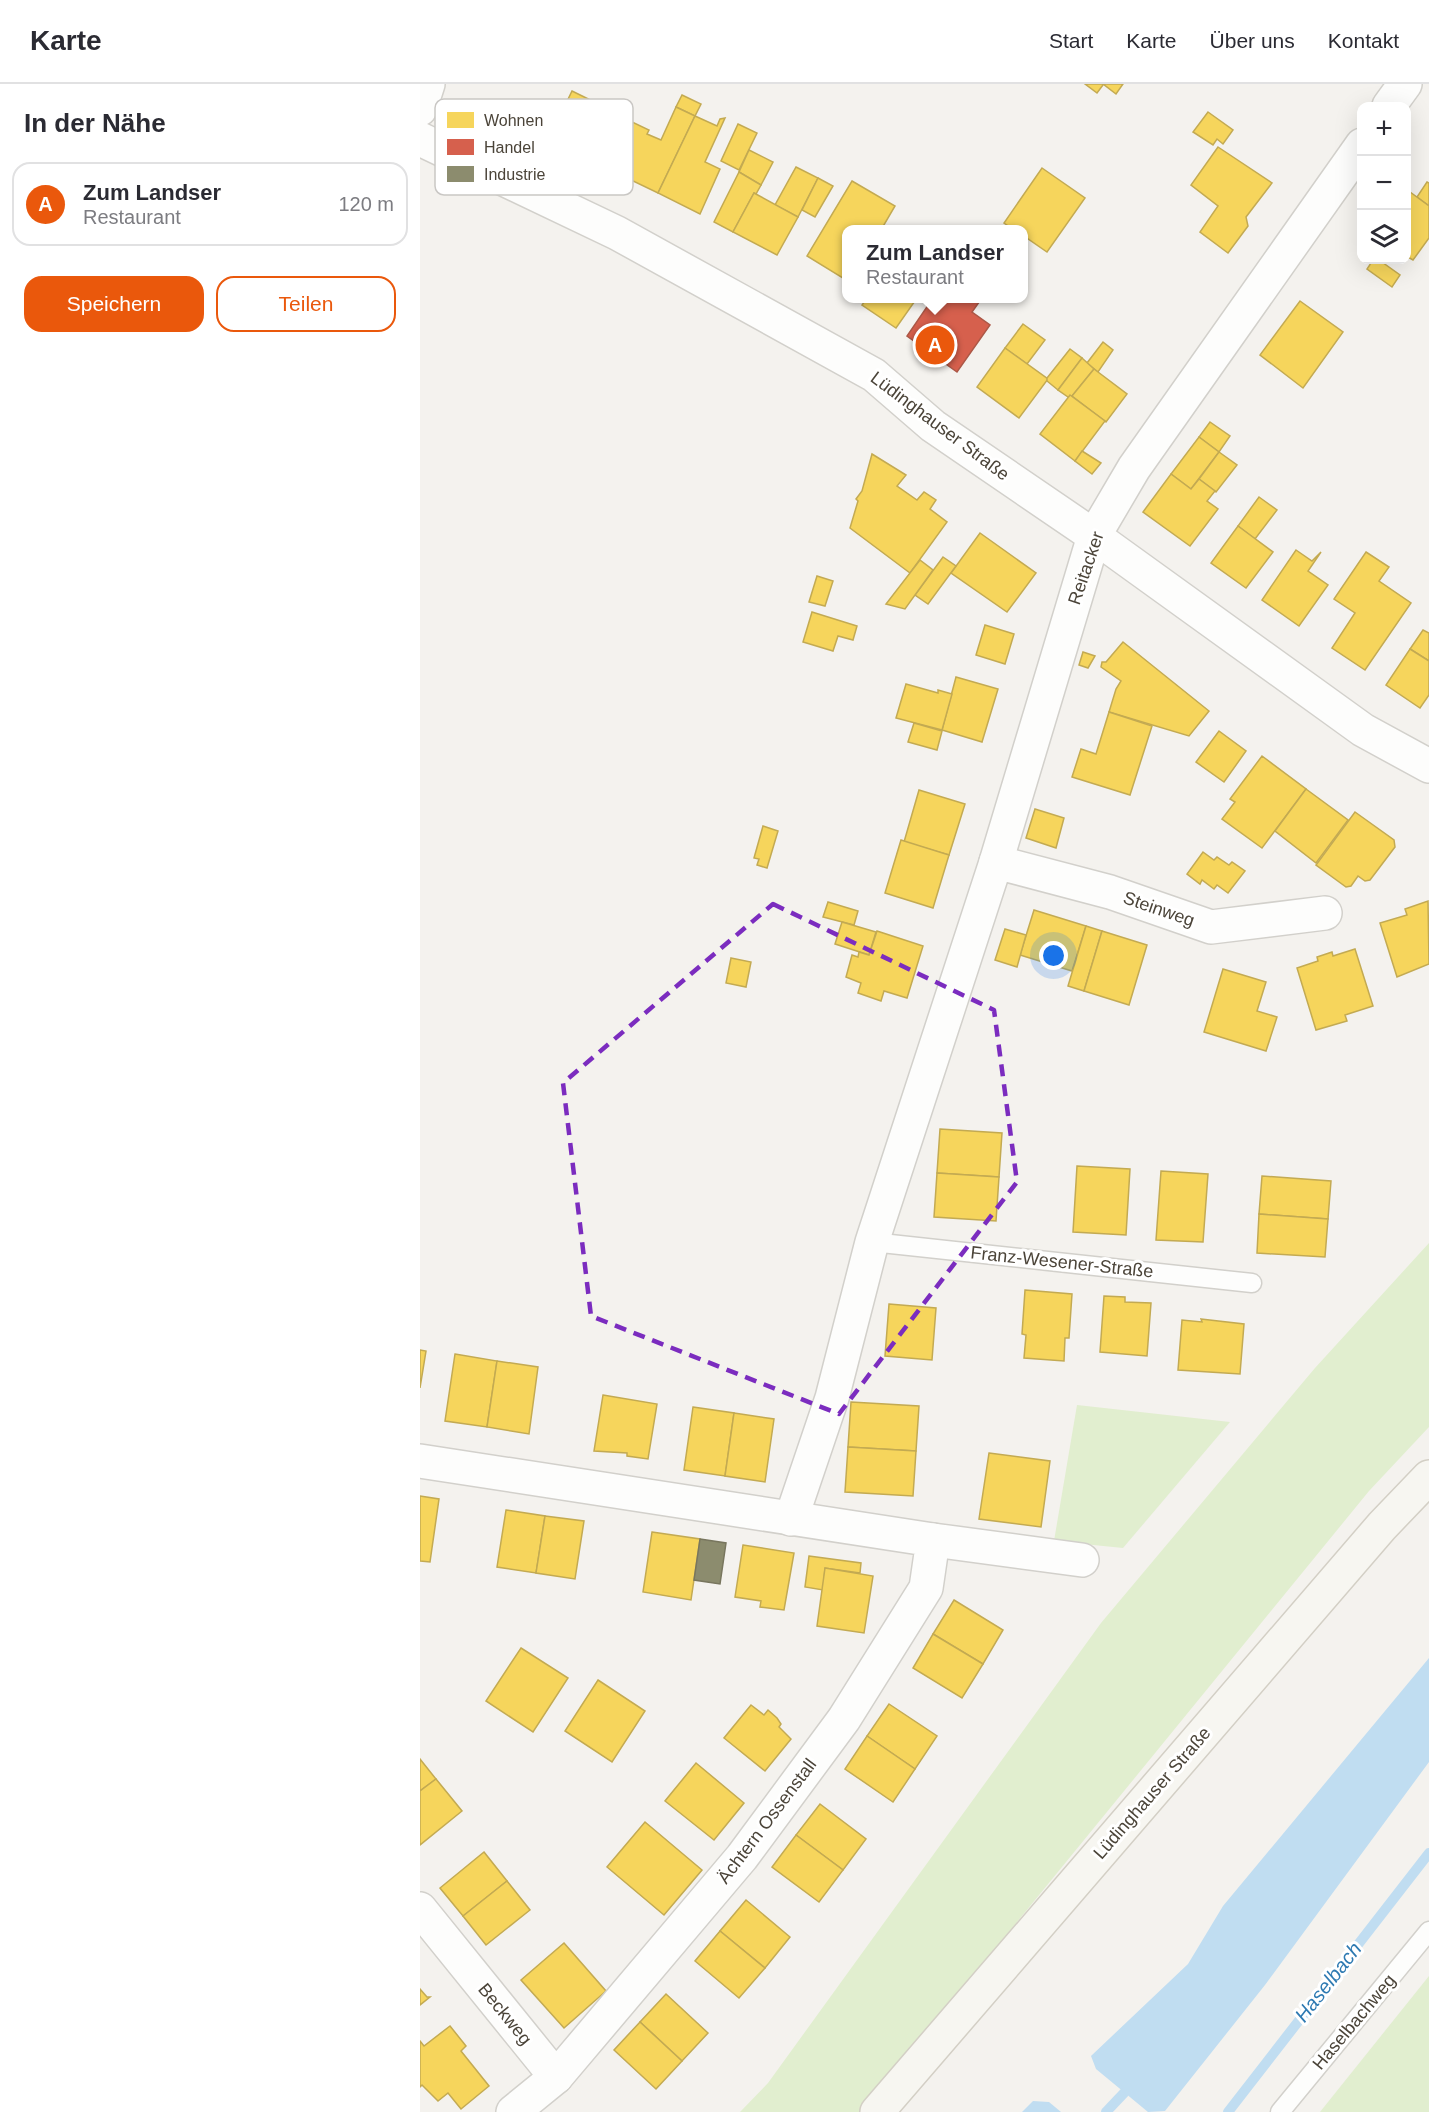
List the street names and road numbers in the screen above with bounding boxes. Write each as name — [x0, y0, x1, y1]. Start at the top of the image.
street label: Lüdinghauser Straße — [867, 367, 1013, 485]
street label: Reitacker — [1064, 529, 1108, 607]
street label: Steinweg — [1121, 887, 1197, 931]
street label: Franz-Wesener-Straße — [970, 1242, 1154, 1282]
street label: Lüdinghauser Straße — [1089, 1723, 1215, 1863]
street label: Ächtern Ossenstall — [714, 1755, 820, 1887]
street label: Haselbachweg — [1308, 1970, 1400, 2074]
street label: Beckweg — [474, 1979, 536, 2049]

